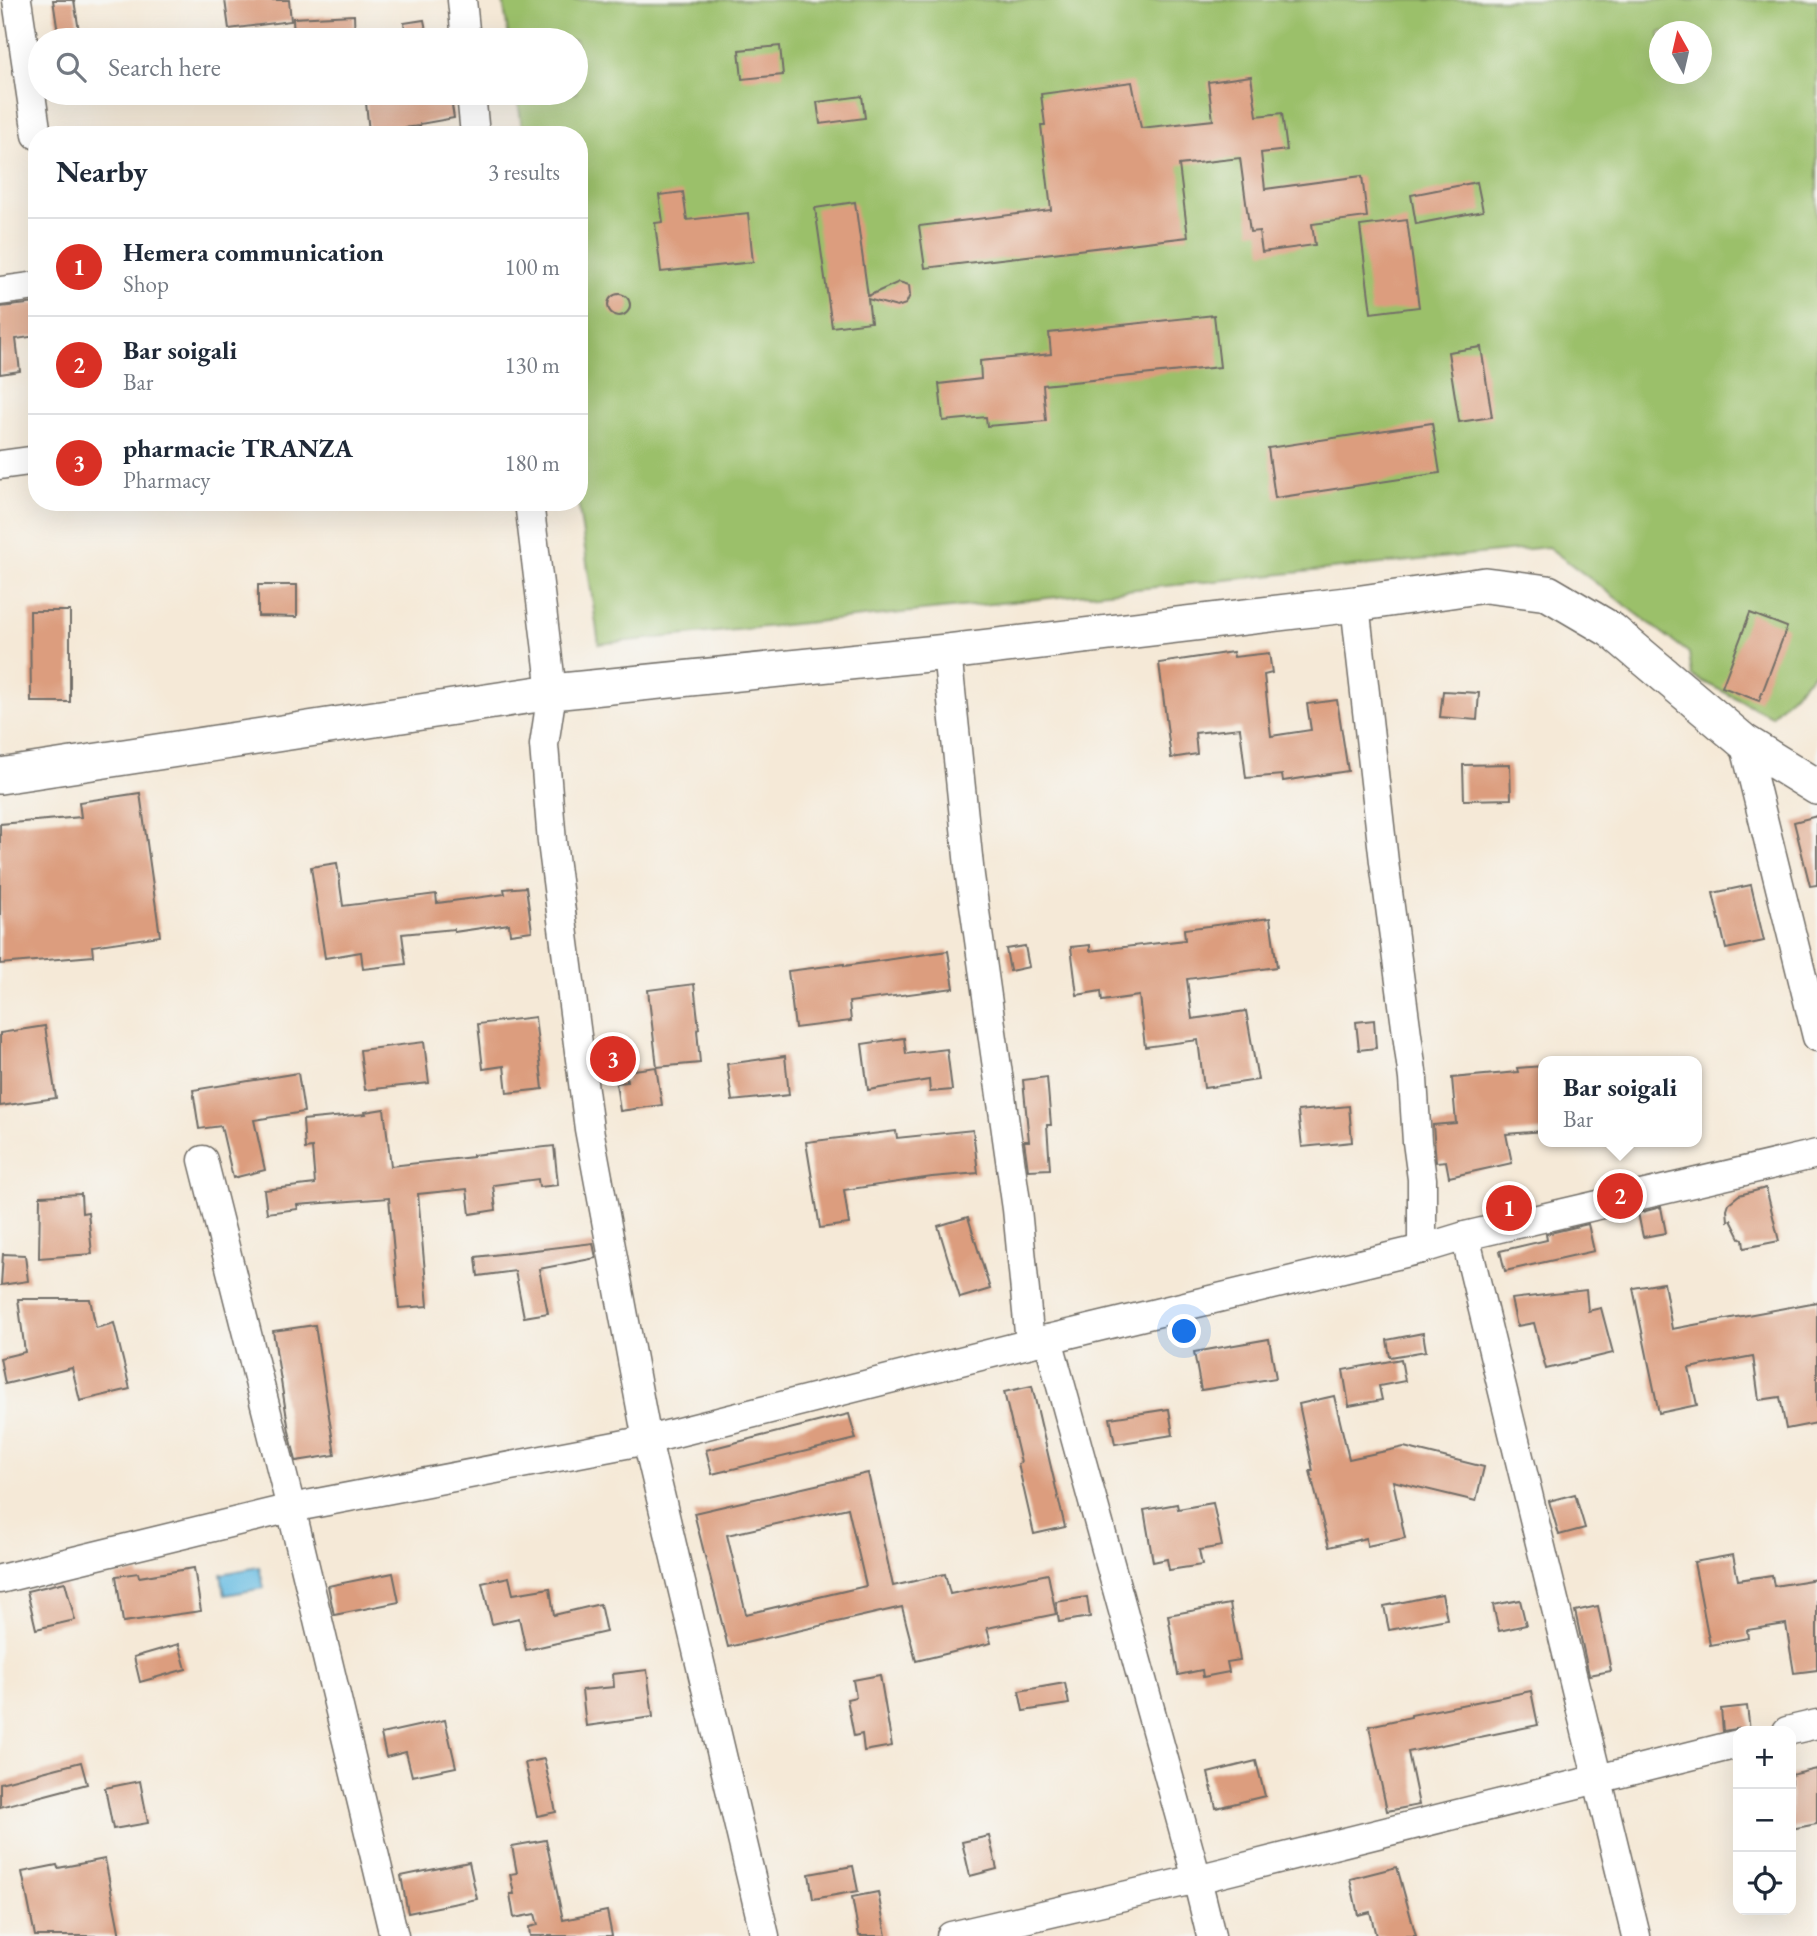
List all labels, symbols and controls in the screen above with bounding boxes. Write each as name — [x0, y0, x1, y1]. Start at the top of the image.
north arrow — [1649, 21, 1712, 84]
search box — [28, 28, 588, 105]
icon: search — [52, 48, 90, 86]
text: Search here — [108, 50, 221, 84]
text: Nearby — [56, 152, 148, 191]
text: 3 results — [488, 157, 560, 187]
text: Hemera communication — [123, 235, 384, 269]
text: 1 — [73, 252, 85, 282]
text: 100 m — [504, 252, 560, 282]
text: Shop — [123, 269, 169, 299]
text: Bar soigali — [123, 333, 237, 367]
text: 2 — [73, 350, 85, 380]
text: 130 m — [504, 350, 560, 380]
text: Bar — [123, 367, 153, 397]
text: pharmacie TRANZA — [123, 431, 353, 465]
text: 3 — [73, 448, 85, 478]
text: 180 m — [504, 448, 560, 478]
text: Pharmacy — [123, 465, 210, 495]
pin: 3 — [590, 1033, 636, 1085]
popup — [1538, 1056, 1702, 1147]
text: Bar soigali — [1563, 1070, 1677, 1104]
text: Bar — [1563, 1104, 1593, 1134]
pin: 2 — [1597, 1170, 1643, 1222]
pin: 1 — [1486, 1182, 1532, 1234]
your location — [1167, 1314, 1201, 1348]
map controls — [1733, 1726, 1796, 1915]
button: + — [1733, 1726, 1796, 1789]
button: − — [1733, 1789, 1796, 1852]
button: locate — [1733, 1852, 1796, 1915]

